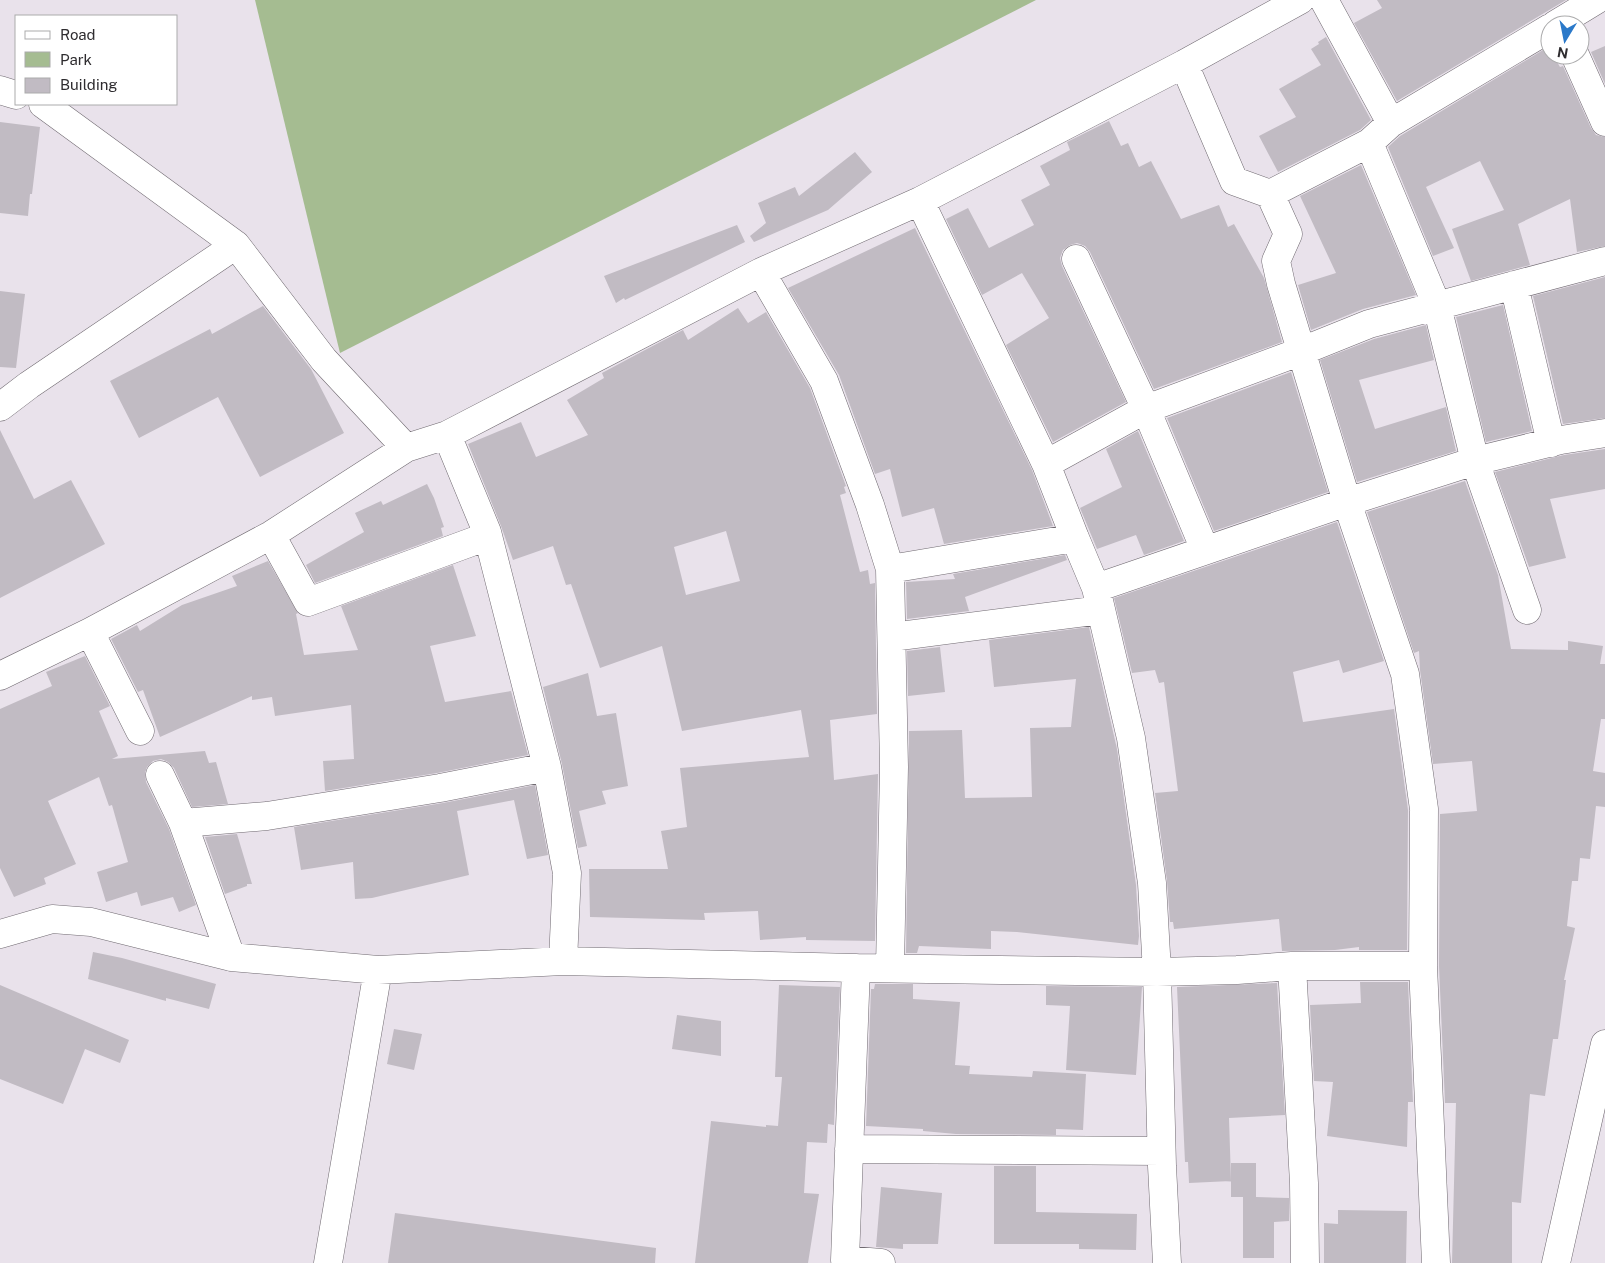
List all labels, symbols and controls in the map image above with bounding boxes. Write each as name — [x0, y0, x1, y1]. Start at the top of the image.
legend — [15, 15, 178, 105]
north arrow — [1540, 15, 1590, 65]
text: Road — [60, 26, 96, 43]
text: N — [1556, 44, 1570, 62]
text: Park — [60, 51, 92, 68]
text: Building — [60, 76, 118, 93]

